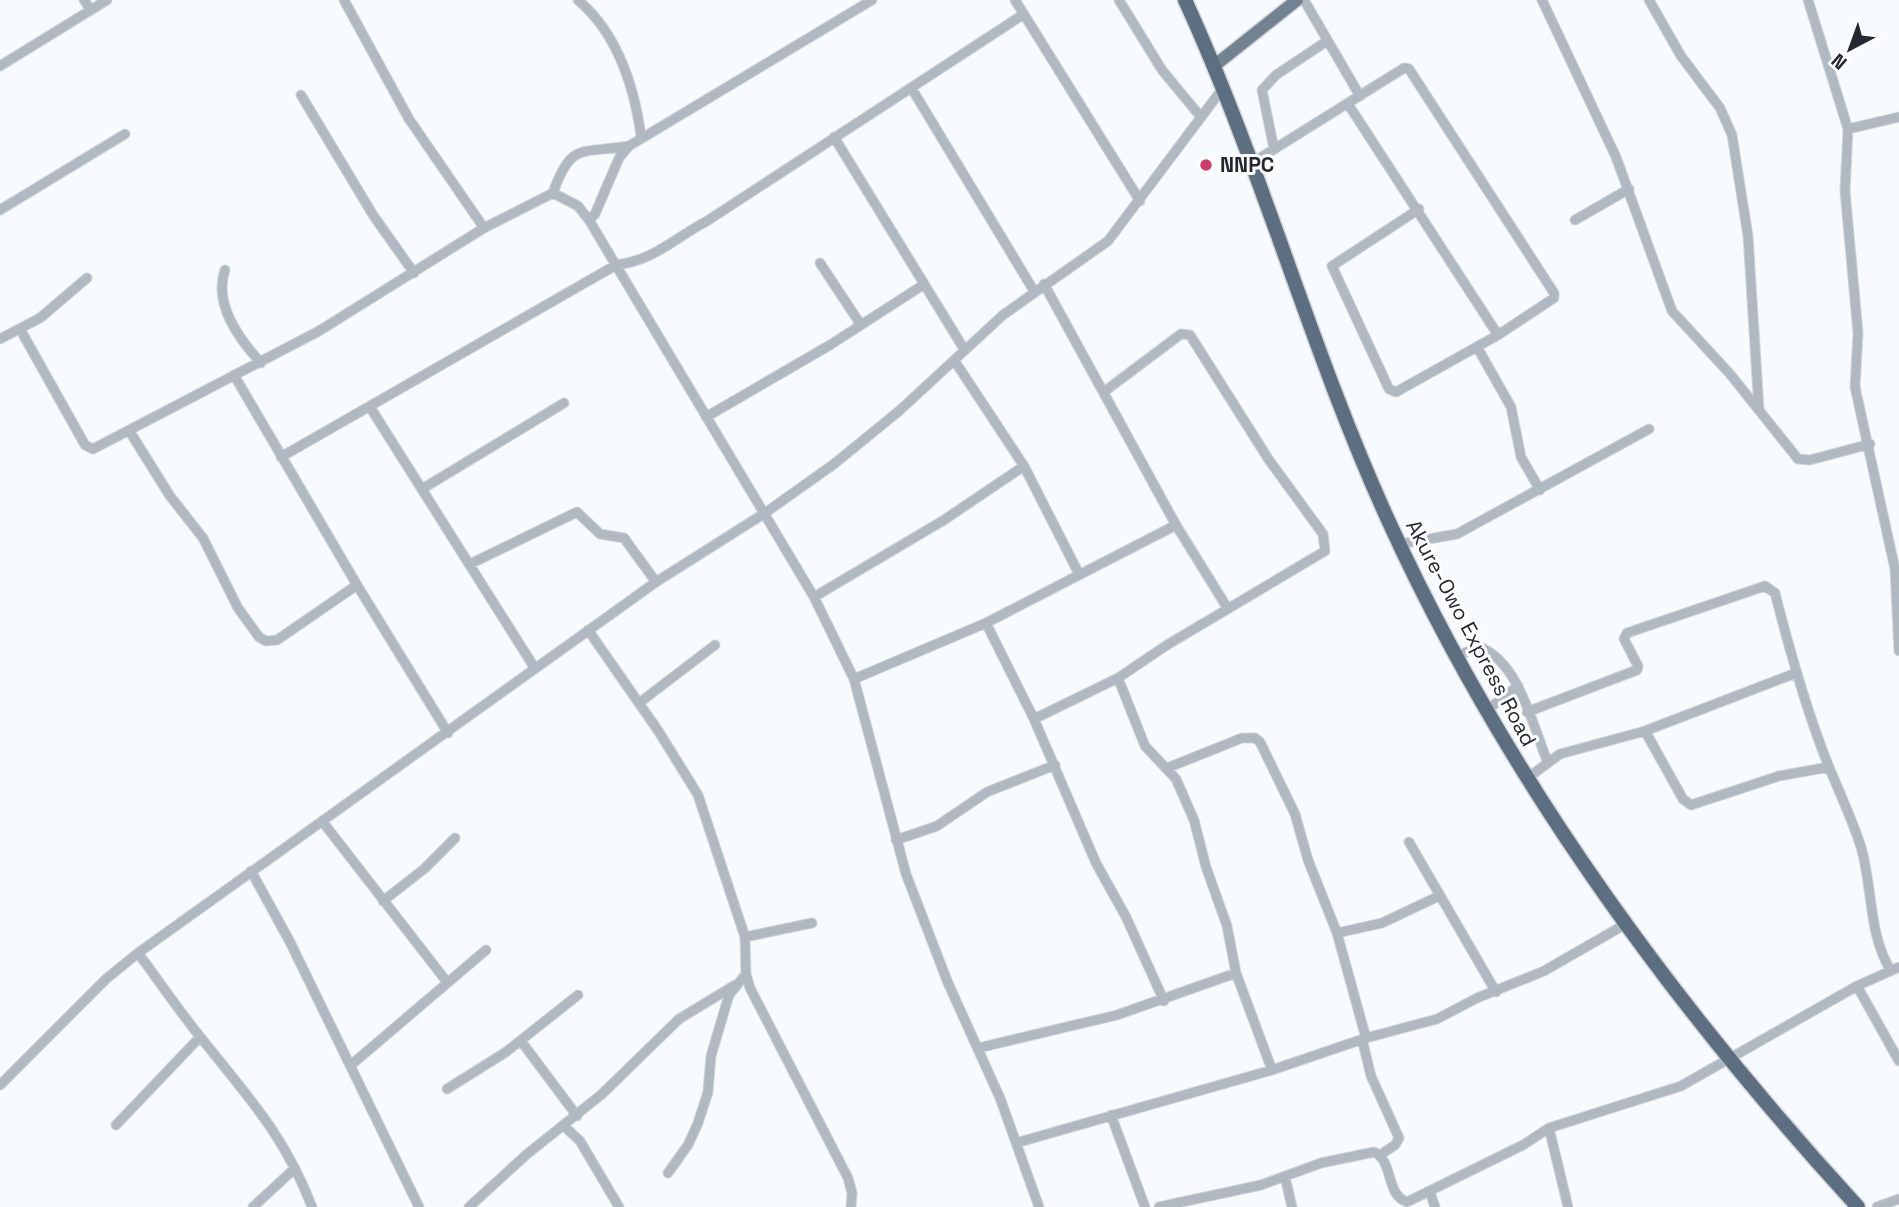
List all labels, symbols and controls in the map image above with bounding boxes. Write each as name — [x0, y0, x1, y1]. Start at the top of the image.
north arrow — [1815, 14, 1885, 84]
text: N — [1826, 48, 1852, 75]
place label: NNPC — [1220, 151, 1274, 178]
marker: NNPC — [1198, 157, 1214, 173]
street label: Akure-Owo Express Road — [1400, 515, 1543, 751]

